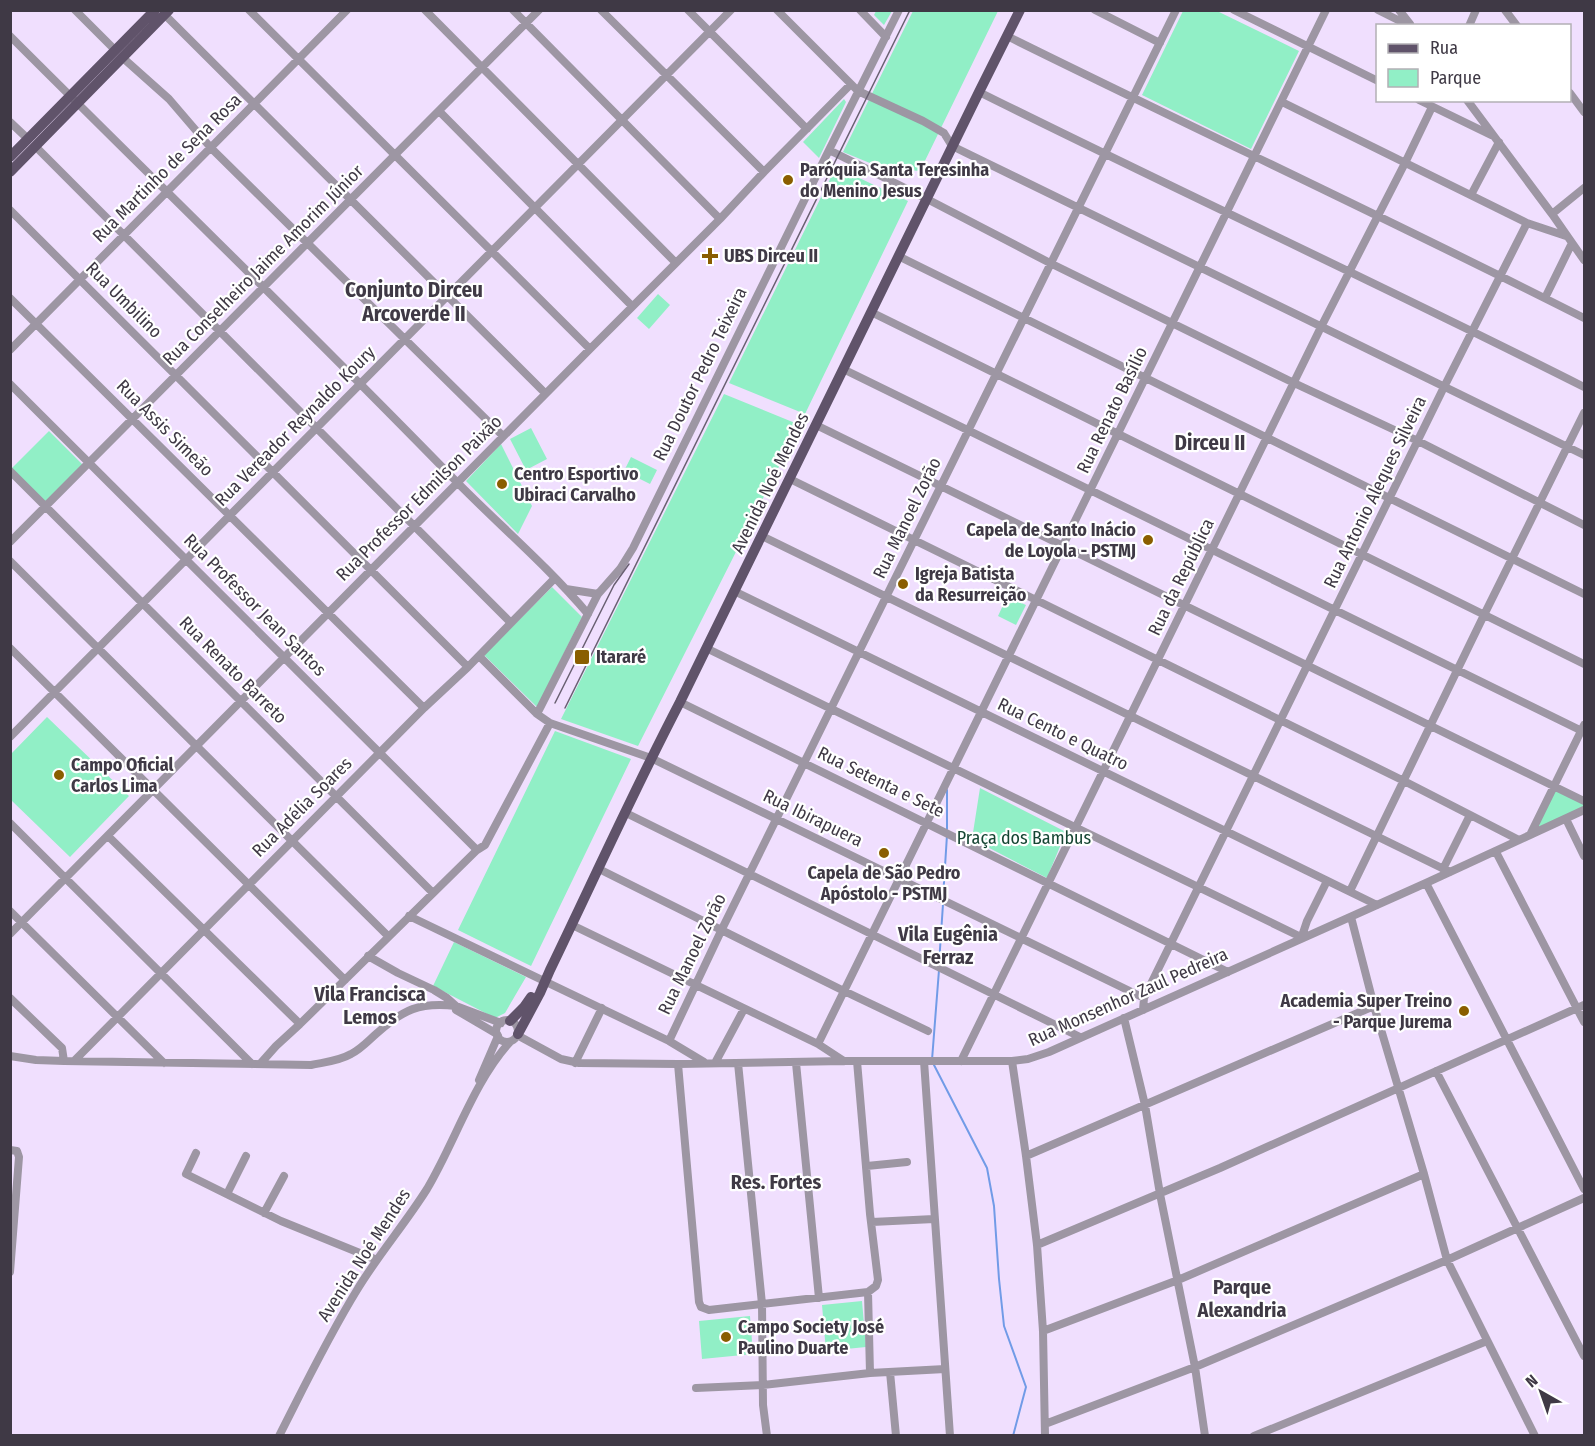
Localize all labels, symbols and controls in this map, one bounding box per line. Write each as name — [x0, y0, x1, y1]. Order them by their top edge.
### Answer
legend — [1376, 24, 1571, 102]
text: Rua — [1430, 37, 1458, 59]
text: Parque — [1430, 67, 1481, 89]
street label: Rua Martinho de Sena Rosa — [88, 89, 246, 247]
place label: Paróquia Santa Teresinha do Menino Jesus — [800, 159, 989, 202]
street label: Rua Conselheiro Jaime Amorim Júnior — [158, 160, 368, 370]
marker: Paróquia Santa Teresinha do Menino Jesus — [781, 173, 795, 187]
place label: UBS Dirceu II — [724, 245, 818, 267]
marker: UBS Dirceu II — [701, 247, 719, 265]
street label: Rua Umbilino — [81, 257, 167, 343]
district label: Conjunto Dirceu Arcoverde II — [345, 277, 483, 327]
street label: Rua Doutor Pedro Teixeira — [648, 283, 752, 464]
street label: Rua Vereador Reynaldo Koury — [210, 341, 380, 511]
street label: Rua Renato Basílio — [1072, 343, 1152, 477]
street label: Rua Assis Simeão — [112, 375, 218, 481]
street label: Rua Antonio Aleques Silveira — [1319, 392, 1431, 592]
street label: Avenida Noé Mendes — [726, 409, 814, 557]
street label: Rua Professor Edmilson Paixão — [332, 411, 506, 585]
district label: Dirceu II — [1175, 430, 1245, 456]
street label: Rua Manoel Zorão — [868, 454, 946, 582]
place label: Centro Esportivo Ubiraci Carvalho — [514, 463, 639, 506]
marker: Centro Esportivo Ubiraci Carvalho — [495, 477, 509, 491]
street label: Rua da República — [1143, 515, 1219, 639]
place label: Capela de Santo Inácio de Loyola - PSTMJ — [966, 519, 1136, 562]
street label: Rua Professor Jean Santos — [179, 529, 331, 681]
marker: Capela de Santo Inácio de Loyola - PSTMJ — [1141, 533, 1155, 547]
place label: Igreja Batista da Resurreição — [915, 563, 1027, 606]
marker: Igreja Batista da Resurreição — [896, 577, 910, 591]
street label: Rua Renato Barreto — [175, 612, 291, 728]
place label: Itararé — [596, 646, 646, 668]
marker: Itararé — [573, 648, 591, 666]
street label: Rua Cento e Quatro — [994, 693, 1132, 775]
street label: Rua Setenta e Sete — [814, 742, 948, 822]
street label: Rua Adélia Soares — [248, 752, 357, 861]
place label: Campo Oficial Carlos Lima — [71, 754, 174, 797]
marker: Campo Oficial Carlos Lima — [52, 768, 66, 782]
street label: Rua Ibirapuera — [760, 784, 867, 852]
park label: Praça dos Bambus — [957, 827, 1092, 849]
marker: Capela de São Pedro Apóstolo - PSTMJ — [877, 846, 891, 860]
place label: Capela de São Pedro Apóstolo - PSTMJ — [808, 862, 961, 905]
street label: Rua Manoel Zorão — [653, 890, 731, 1018]
district label: Vila Eugênia Ferraz — [897, 922, 998, 969]
street label: Rua Monsenhor Zaul Pedreira — [1025, 943, 1231, 1051]
district label: Vila Francisca Lemos — [313, 982, 426, 1029]
place label: Academia Super Treino - Parque Jurema — [1279, 990, 1452, 1033]
marker: Academia Super Treino - Parque Jurema — [1457, 1004, 1471, 1018]
district label: Res. Fortes — [731, 1170, 821, 1194]
street label: Avenida Noé Mendes — [313, 1184, 415, 1326]
district label: Parque Alexandria — [1197, 1275, 1287, 1322]
place label: Campo Society José Paulino Duarte — [738, 1316, 884, 1359]
marker: Campo Society José Paulino Duarte — [719, 1330, 733, 1344]
north arrow — [1511, 1362, 1571, 1422]
text: N — [1522, 1371, 1541, 1391]

